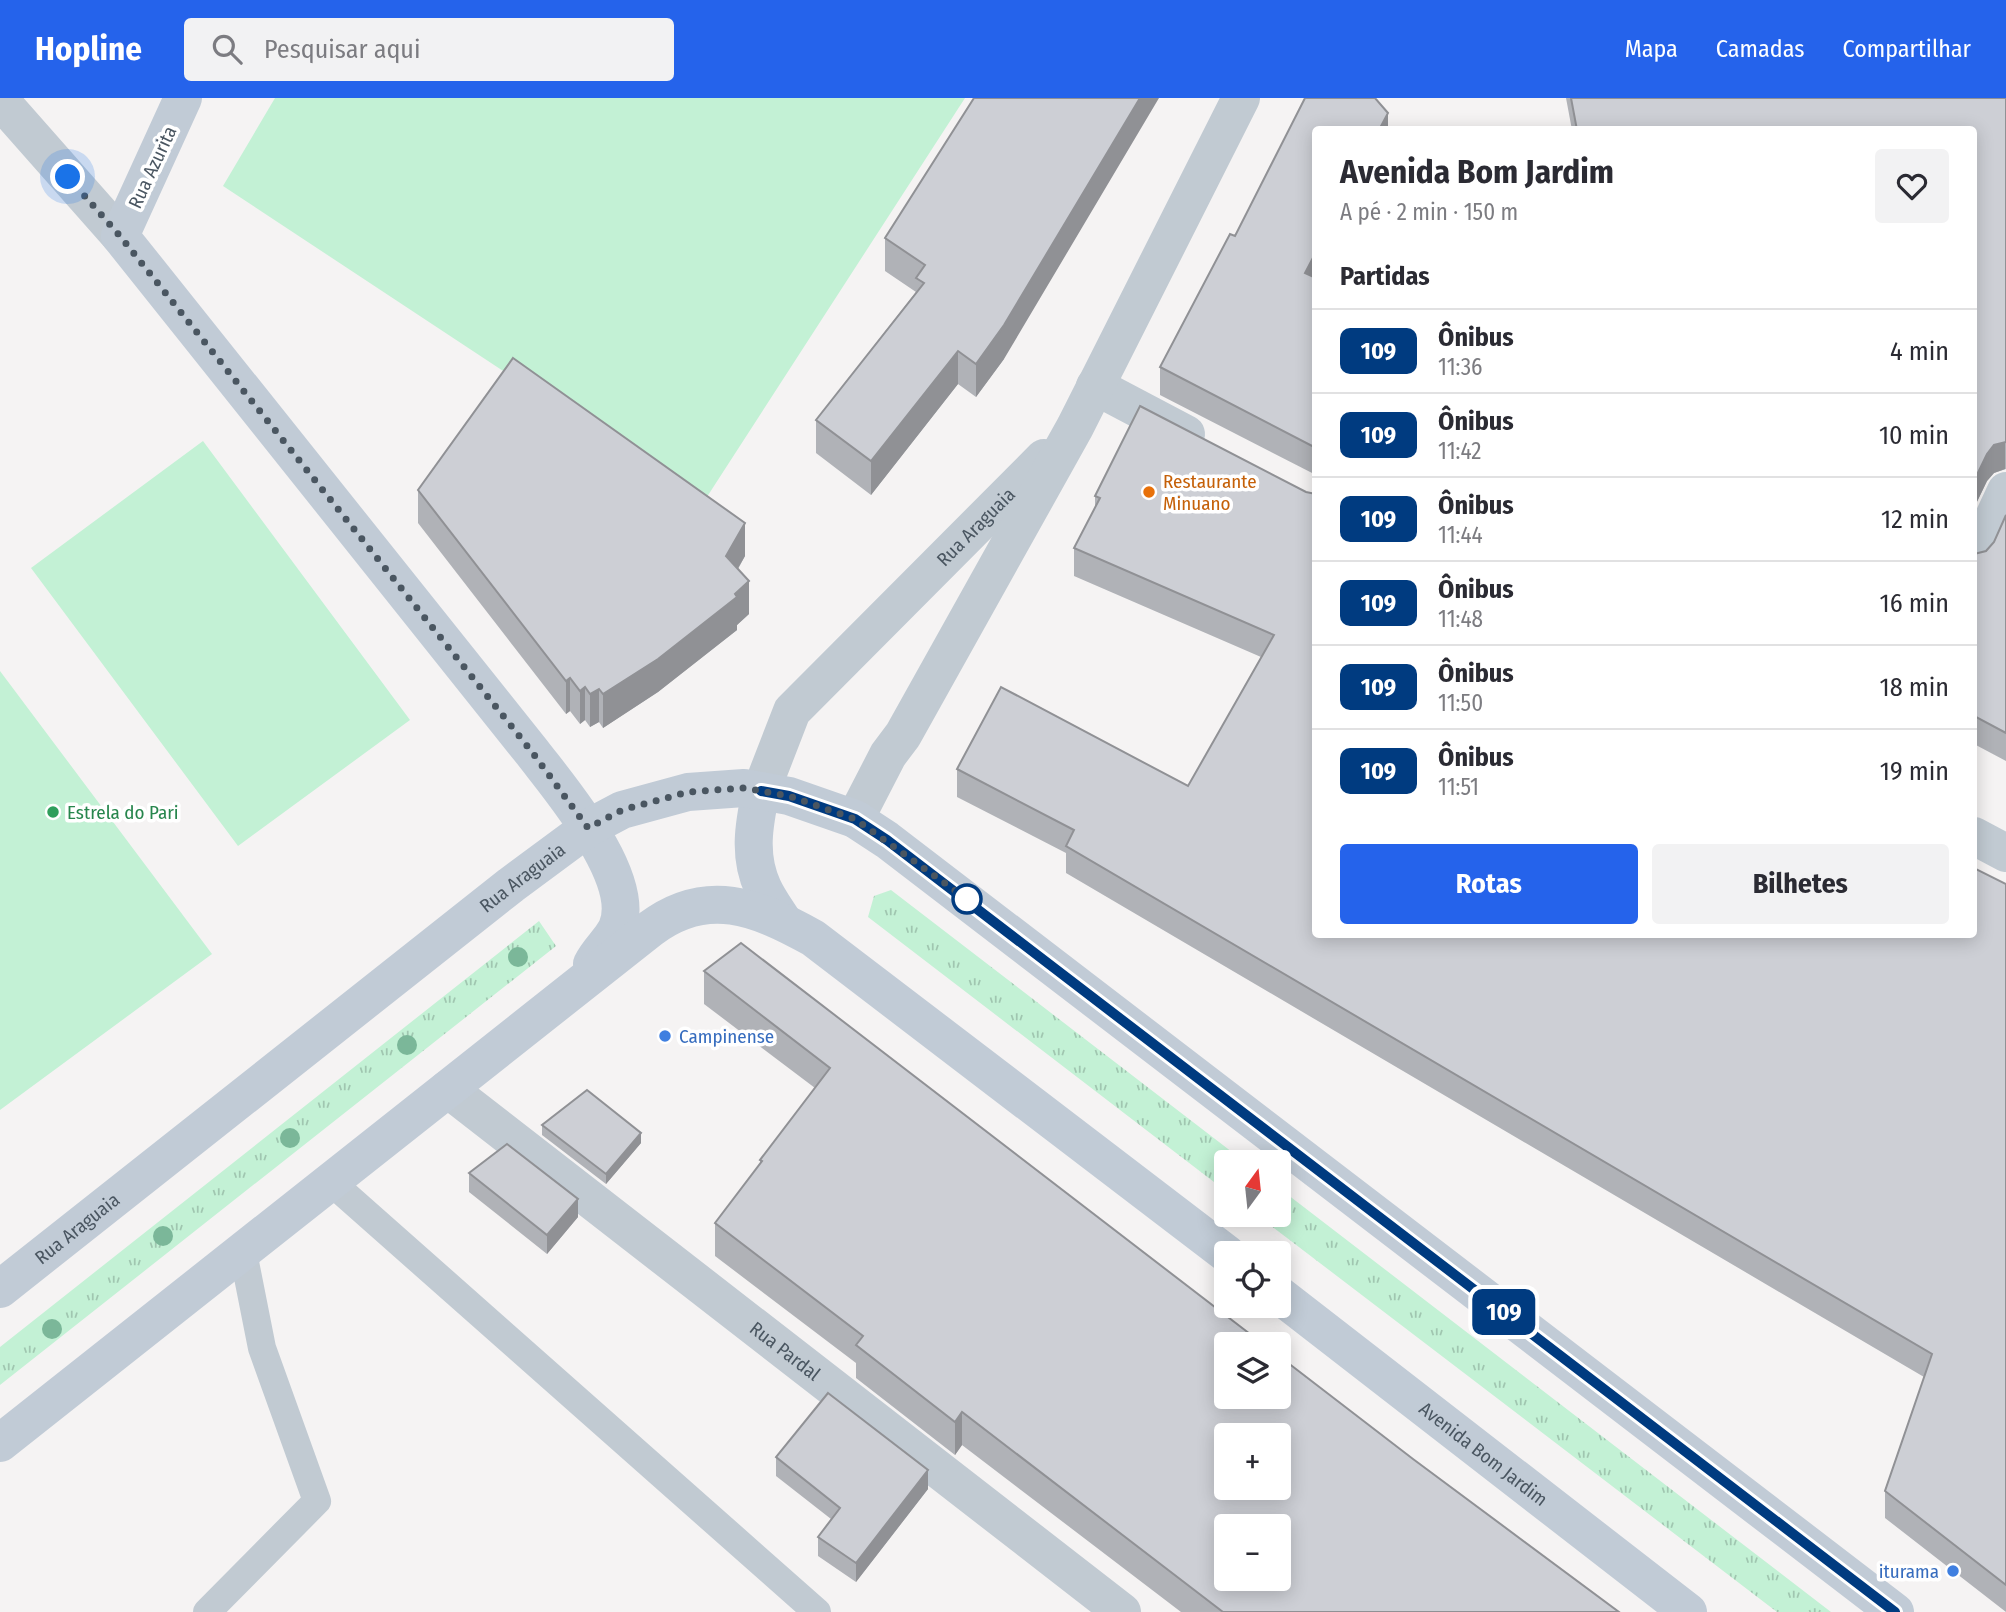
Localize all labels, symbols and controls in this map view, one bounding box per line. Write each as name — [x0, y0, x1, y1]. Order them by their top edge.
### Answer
search box — [184, 18, 674, 81]
text: Hopline — [35, 29, 142, 69]
icon: search — [208, 30, 246, 68]
text: Pesquisar aqui — [264, 34, 421, 65]
text: Mapa — [1625, 35, 1678, 63]
text: Camadas — [1716, 35, 1805, 63]
text: Compartilhar — [1843, 35, 1971, 63]
street label: Rua Azurita — [123, 122, 182, 212]
button: heart — [1875, 149, 1949, 223]
text: Avenida Bom Jardim — [1340, 152, 1614, 192]
your location — [50, 159, 85, 194]
text: A pé · 2 min · 150 m — [1340, 198, 1518, 226]
text: Partidas — [1340, 261, 1430, 292]
text: Ônibus — [1438, 322, 1514, 353]
text: 4 min — [1890, 336, 1949, 367]
text: 109 — [1361, 337, 1396, 365]
text: 11:36 — [1438, 353, 1482, 381]
text: Ônibus — [1438, 406, 1514, 437]
text: 10 min — [1879, 420, 1949, 451]
text: 109 — [1361, 421, 1396, 449]
text: 11:42 — [1438, 437, 1481, 465]
place label: Restaurante Minuano — [1163, 470, 1257, 515]
street label: Rua Araguaia — [932, 483, 1020, 571]
marker: Restaurante Minuano — [1141, 484, 1157, 500]
text: Ônibus — [1438, 490, 1514, 521]
text: 12 min — [1881, 504, 1949, 535]
text: 109 — [1361, 505, 1396, 533]
text: 11:44 — [1438, 521, 1483, 549]
text: Ônibus — [1438, 574, 1514, 605]
text: 16 min — [1880, 588, 1949, 619]
text: 109 — [1361, 589, 1396, 617]
text: 11:48 — [1438, 605, 1483, 633]
text: Ônibus — [1438, 658, 1514, 689]
text: 18 min — [1880, 672, 1949, 703]
text: 109 — [1361, 673, 1396, 701]
text: 11:50 — [1438, 689, 1483, 717]
text: Ônibus — [1438, 742, 1514, 773]
text: 19 min — [1880, 756, 1949, 787]
text: 109 — [1361, 757, 1396, 785]
text: 11:51 — [1438, 773, 1479, 801]
place label: Estrela do Pari — [67, 801, 179, 824]
marker: Estrela do Pari — [45, 804, 61, 820]
street label: Rua Araguaia — [475, 838, 570, 917]
button: Rotas — [1340, 844, 1638, 924]
button: Bilhetes — [1652, 844, 1949, 924]
unlabelled marker — [952, 884, 982, 914]
place label: Campinense — [679, 1025, 774, 1048]
marker: Campinense — [657, 1028, 673, 1044]
north arrow — [1214, 1150, 1292, 1227]
map controls — [1214, 1150, 1291, 1591]
street label: Rua Araguaia — [30, 1188, 124, 1269]
button: locate — [1214, 1241, 1291, 1318]
line badge: 109 — [1464, 1289, 1544, 1335]
text: 109 — [1486, 1298, 1522, 1326]
street label: Rua Pardal — [745, 1317, 825, 1386]
button: layers — [1214, 1332, 1291, 1409]
street label: Avenida Bom Jardim — [1415, 1397, 1552, 1511]
button: + — [1214, 1423, 1291, 1500]
button: − — [1214, 1514, 1291, 1591]
place label: iturama — [1879, 1560, 1939, 1583]
marker: iturama — [1945, 1563, 1961, 1579]

